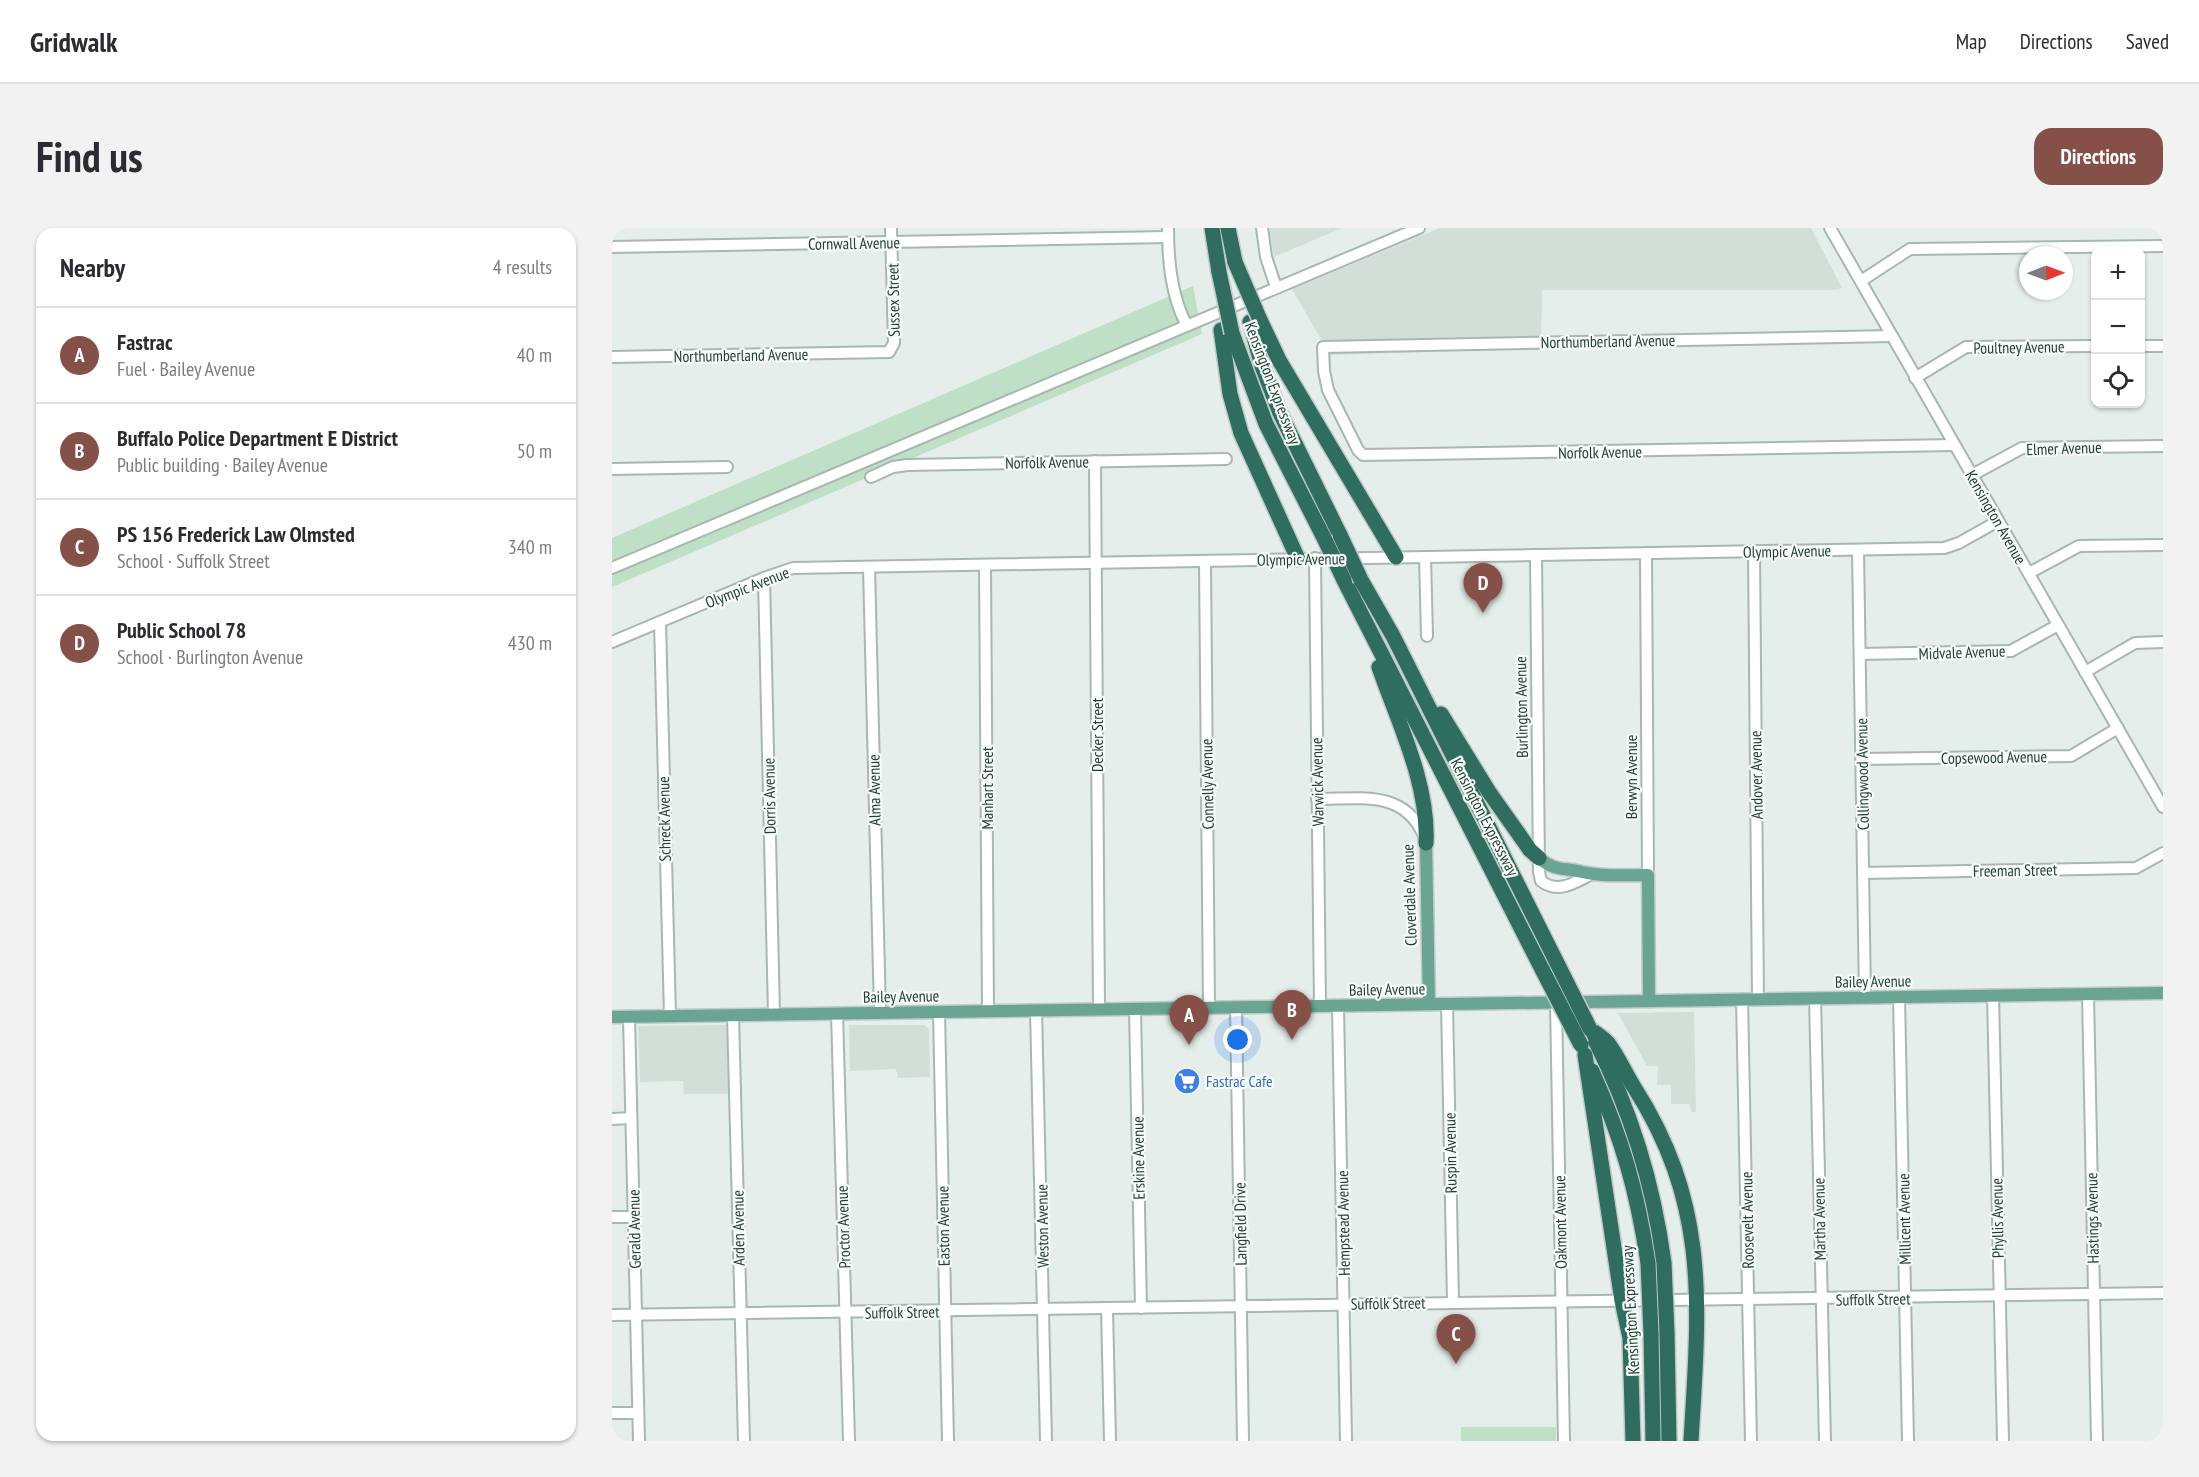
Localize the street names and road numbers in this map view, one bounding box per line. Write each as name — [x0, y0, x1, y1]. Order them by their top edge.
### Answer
street label: Cornwall Avenue — [808, 232, 900, 254]
street label: Sussex Street — [882, 262, 904, 337]
street label: Kensington Expressway — [1240, 319, 1306, 447]
street label: Northumberland Avenue — [1541, 330, 1675, 352]
street label: Poultney Avenue — [1973, 336, 2065, 358]
street label: Northumberland Avenue — [674, 344, 808, 366]
street label: Elmer Avenue — [2026, 437, 2102, 459]
street label: Norfolk Avenue — [1558, 441, 1642, 463]
street label: Norfolk Avenue — [1005, 451, 1089, 473]
street label: Kensington Avenue — [1961, 466, 2031, 568]
street label: Olympic Avenue — [1743, 540, 1831, 562]
street label: Olympic Avenue — [1257, 548, 1345, 570]
street label: Olympic Avenue — [702, 562, 792, 612]
street label: Midvale Avenue — [1918, 640, 2006, 664]
street label: Burlington Avenue — [1510, 656, 1532, 758]
street label: Decker Street — [1087, 697, 1107, 772]
street label: Collingwood Avenue — [1851, 718, 1873, 830]
street label: Andover Avenue — [1745, 730, 1767, 820]
street label: Berwyn Avenue — [1621, 735, 1641, 819]
street label: Warwick Avenue — [1306, 737, 1328, 827]
street label: Connelly Avenue — [1196, 738, 1218, 830]
street label: Manhart Street — [977, 746, 997, 829]
street label: Copsewood Avenue — [1941, 746, 2047, 768]
street label: Alma Avenue — [863, 754, 885, 826]
street label: Kensington Expressway — [1447, 755, 1523, 879]
street label: Dorris Avenue — [758, 758, 780, 834]
street label: Schreck Avenue — [653, 776, 675, 862]
street label: Cloverdale Avenue — [1397, 844, 1421, 946]
street label: Freeman Street — [1973, 859, 2058, 881]
street label: Bailey Avenue — [1835, 970, 1911, 992]
street label: Bailey Avenue — [1349, 978, 1425, 1000]
street label: Bailey Avenue — [863, 985, 939, 1007]
street label: Ruspin Avenue — [1439, 1112, 1461, 1194]
street label: Erskine Avenue — [1127, 1116, 1149, 1200]
street label: Hempstead Avenue — [1332, 1170, 1354, 1276]
street label: Roosevelt Avenue — [1736, 1171, 1758, 1269]
street label: Hastings Avenue — [2081, 1172, 2103, 1264]
street label: Millicent Avenue — [1893, 1173, 1915, 1265]
street label: Oakmont Avenue — [1549, 1175, 1571, 1269]
street label: Martha Avenue — [1808, 1178, 1830, 1260]
street label: Phyllis Avenue — [1986, 1178, 2008, 1258]
street label: Langfield Drive — [1229, 1182, 1251, 1266]
street label: Weston Avenue — [1031, 1184, 1053, 1268]
street label: Proctor Avenue — [832, 1185, 854, 1269]
street label: Easton Avenue — [932, 1186, 954, 1266]
street label: Gerald Avenue — [623, 1189, 645, 1269]
street label: Arden Avenue — [727, 1190, 749, 1266]
street label: Kensington Expressway — [1617, 1245, 1643, 1375]
street label: Suffolk Street — [1835, 1288, 1911, 1310]
street label: Suffolk Street — [1350, 1292, 1426, 1314]
street label: Suffolk Street — [864, 1301, 940, 1323]

